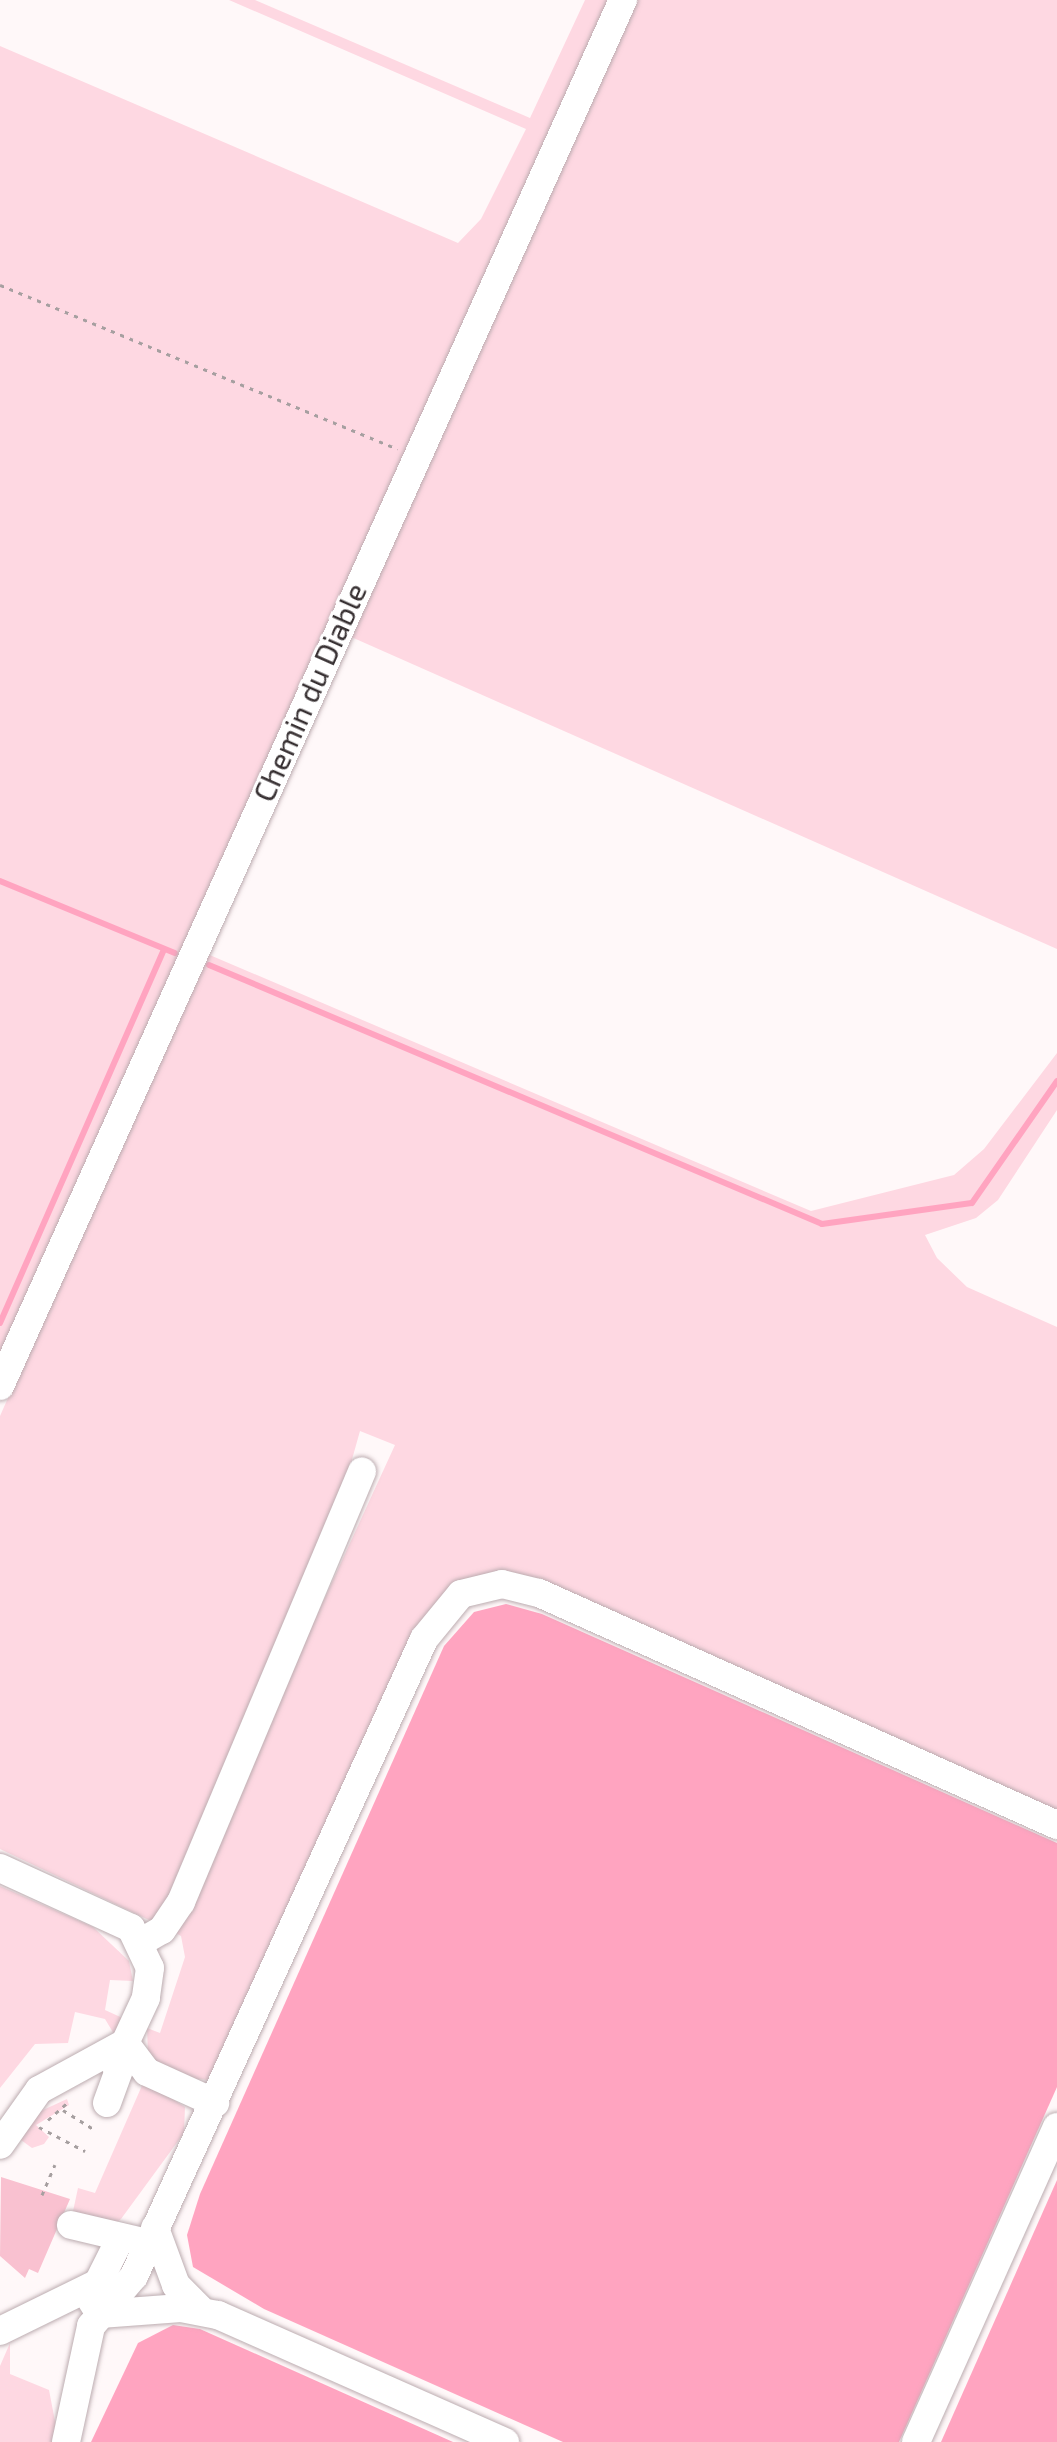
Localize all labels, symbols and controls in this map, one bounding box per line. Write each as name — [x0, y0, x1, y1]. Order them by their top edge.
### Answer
street label: Chemin du Diable — [245, 577, 373, 807]

